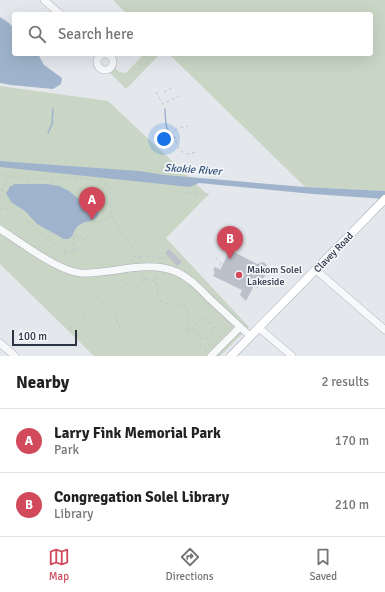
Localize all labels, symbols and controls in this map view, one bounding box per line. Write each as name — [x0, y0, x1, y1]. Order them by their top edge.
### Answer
search box — [12, 12, 373, 56]
icon: search — [26, 23, 48, 45]
text: Search here — [58, 25, 134, 43]
your location — [154, 129, 174, 149]
water label: Skokie River — [164, 161, 224, 178]
pin: A — [79, 187, 105, 220]
pin: B — [217, 226, 243, 259]
street label: Clavey Road — [312, 230, 356, 275]
place label: Makom Solel Lakeside — [247, 264, 302, 288]
marker: Makom Solel Lakeside — [234, 270, 244, 280]
scale bar — [12, 328, 77, 347]
text: 100 m — [18, 330, 47, 343]
text: Nearby — [16, 372, 69, 393]
text: 2 results — [321, 374, 369, 390]
text: Larry Fink Memorial Park — [54, 424, 221, 442]
text: A — [25, 433, 33, 449]
text: 170 m — [335, 433, 369, 449]
text: Park — [54, 442, 79, 458]
text: Congregation Solel Library — [54, 488, 229, 506]
text: B — [25, 497, 33, 513]
text: 210 m — [335, 497, 369, 513]
text: Library — [54, 506, 93, 522]
tab: Map — [48, 546, 70, 583]
tab: Directions — [166, 546, 214, 583]
tab: Saved — [309, 546, 337, 583]

